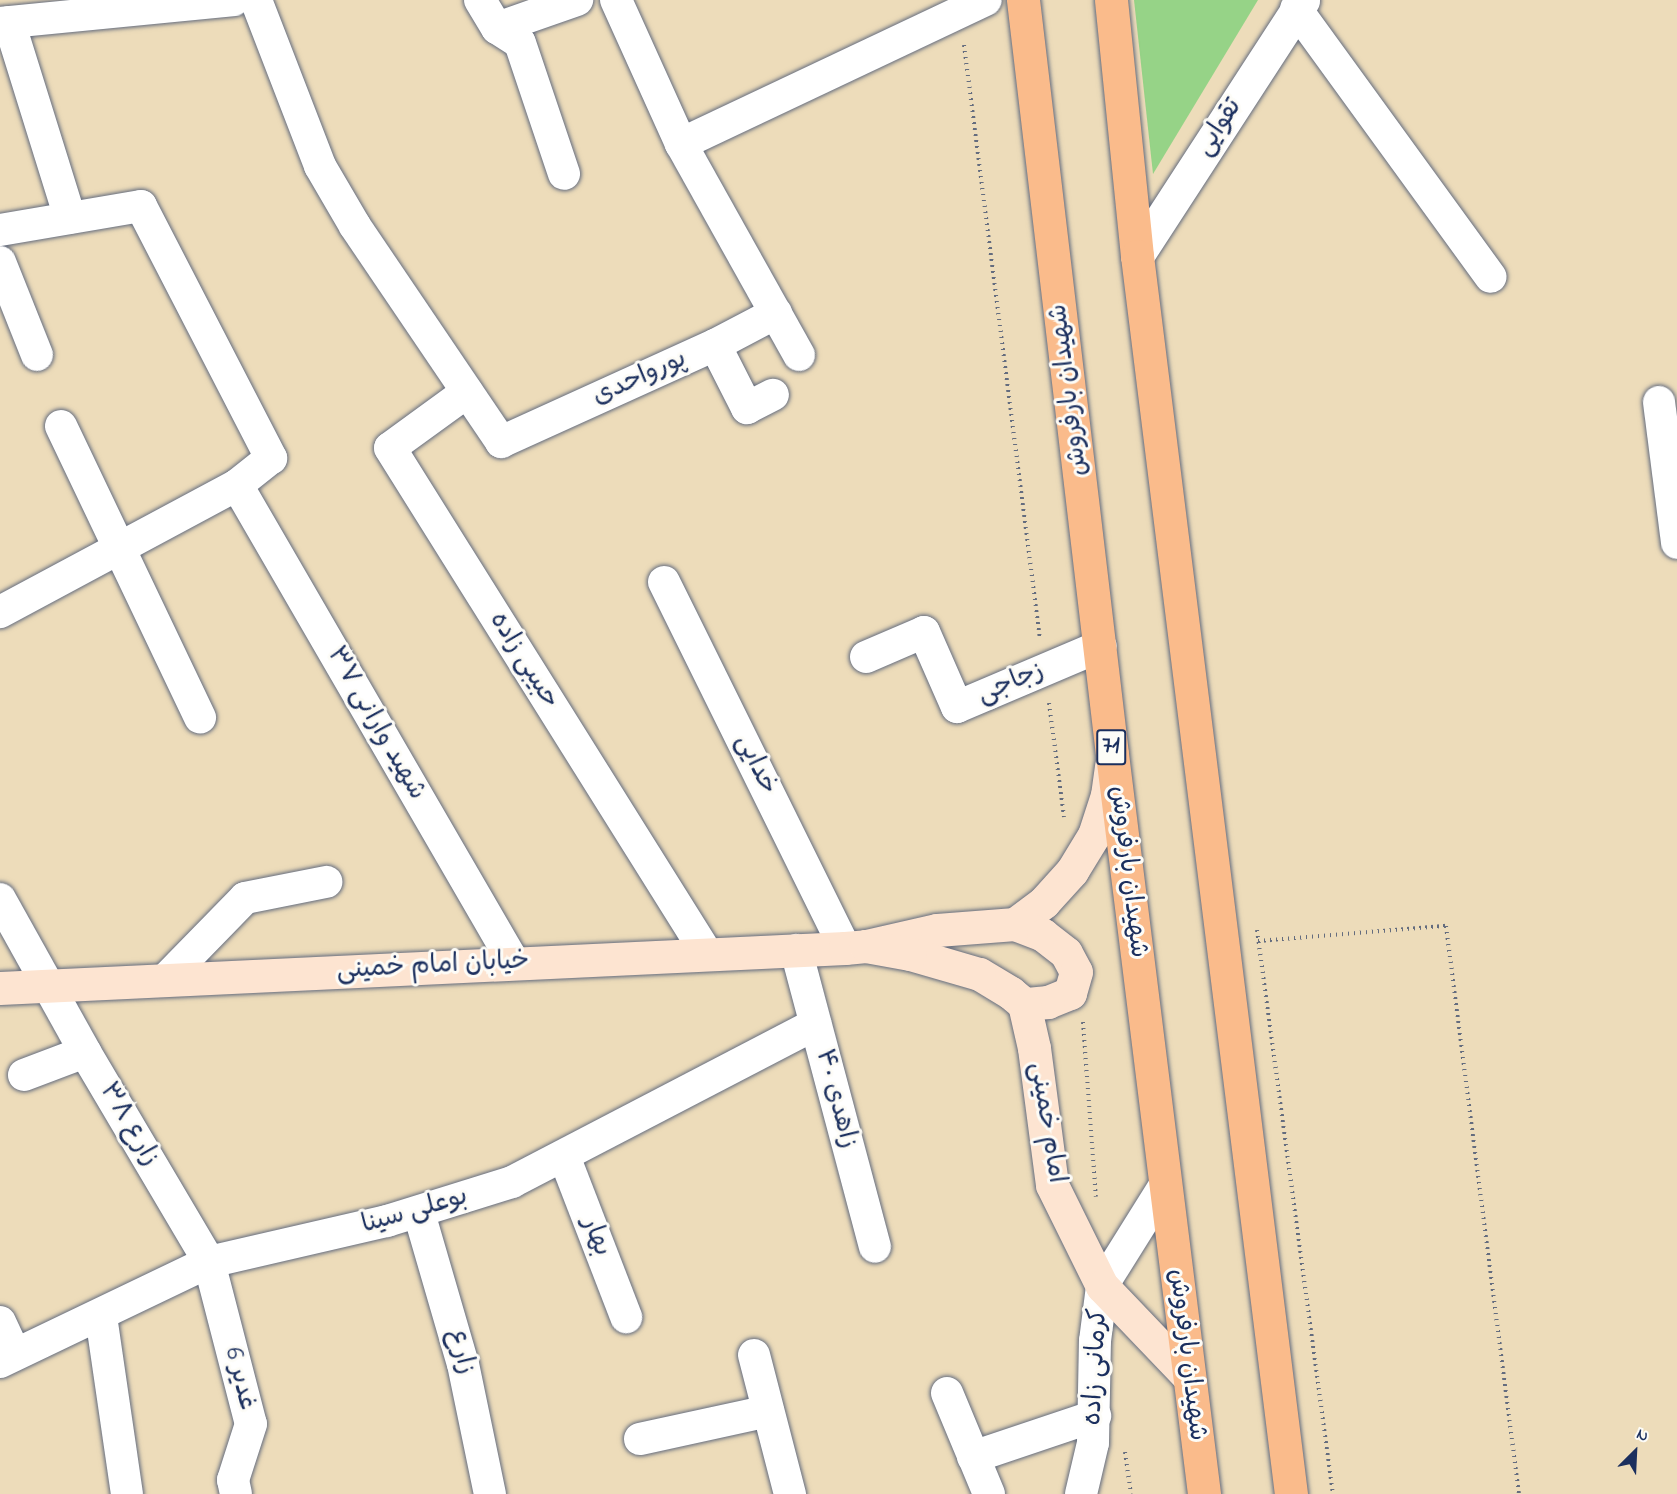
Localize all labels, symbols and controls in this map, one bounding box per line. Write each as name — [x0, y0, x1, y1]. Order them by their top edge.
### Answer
street label: تقوایی — [1190, 93, 1250, 163]
street label: شهیدان بارفروش — [1044, 302, 1096, 478]
street label: پورواحدی — [588, 345, 692, 413]
street label: حبیبی زاده — [481, 607, 565, 715]
street label: شهید وارانی ۳۷ — [319, 642, 431, 806]
street label: زجاجی — [973, 656, 1049, 712]
road number: 71 — [1096, 726, 1126, 768]
street label: خدایی — [727, 730, 783, 800]
street label: شهیدان بارفروش — [1101, 784, 1153, 960]
street label: خیابان امام خمینی — [336, 946, 530, 988]
street label: زاهدی ۴۰ — [807, 1046, 863, 1152]
street label: امام خمینی — [1021, 1060, 1071, 1186]
street label: زارع ۳۸ — [91, 1078, 165, 1172]
street label: بوعلی سینا — [358, 1182, 472, 1242]
street label: بهار — [573, 1213, 617, 1261]
street label: شهیدان بارفروش — [1160, 1267, 1212, 1443]
street label: کرمانی زاده — [1078, 1308, 1116, 1426]
street label: زارع — [439, 1326, 481, 1378]
street label: غدیر 6 — [216, 1344, 262, 1414]
north arrow — [1605, 1422, 1665, 1482]
text: N — [1633, 1422, 1652, 1449]

